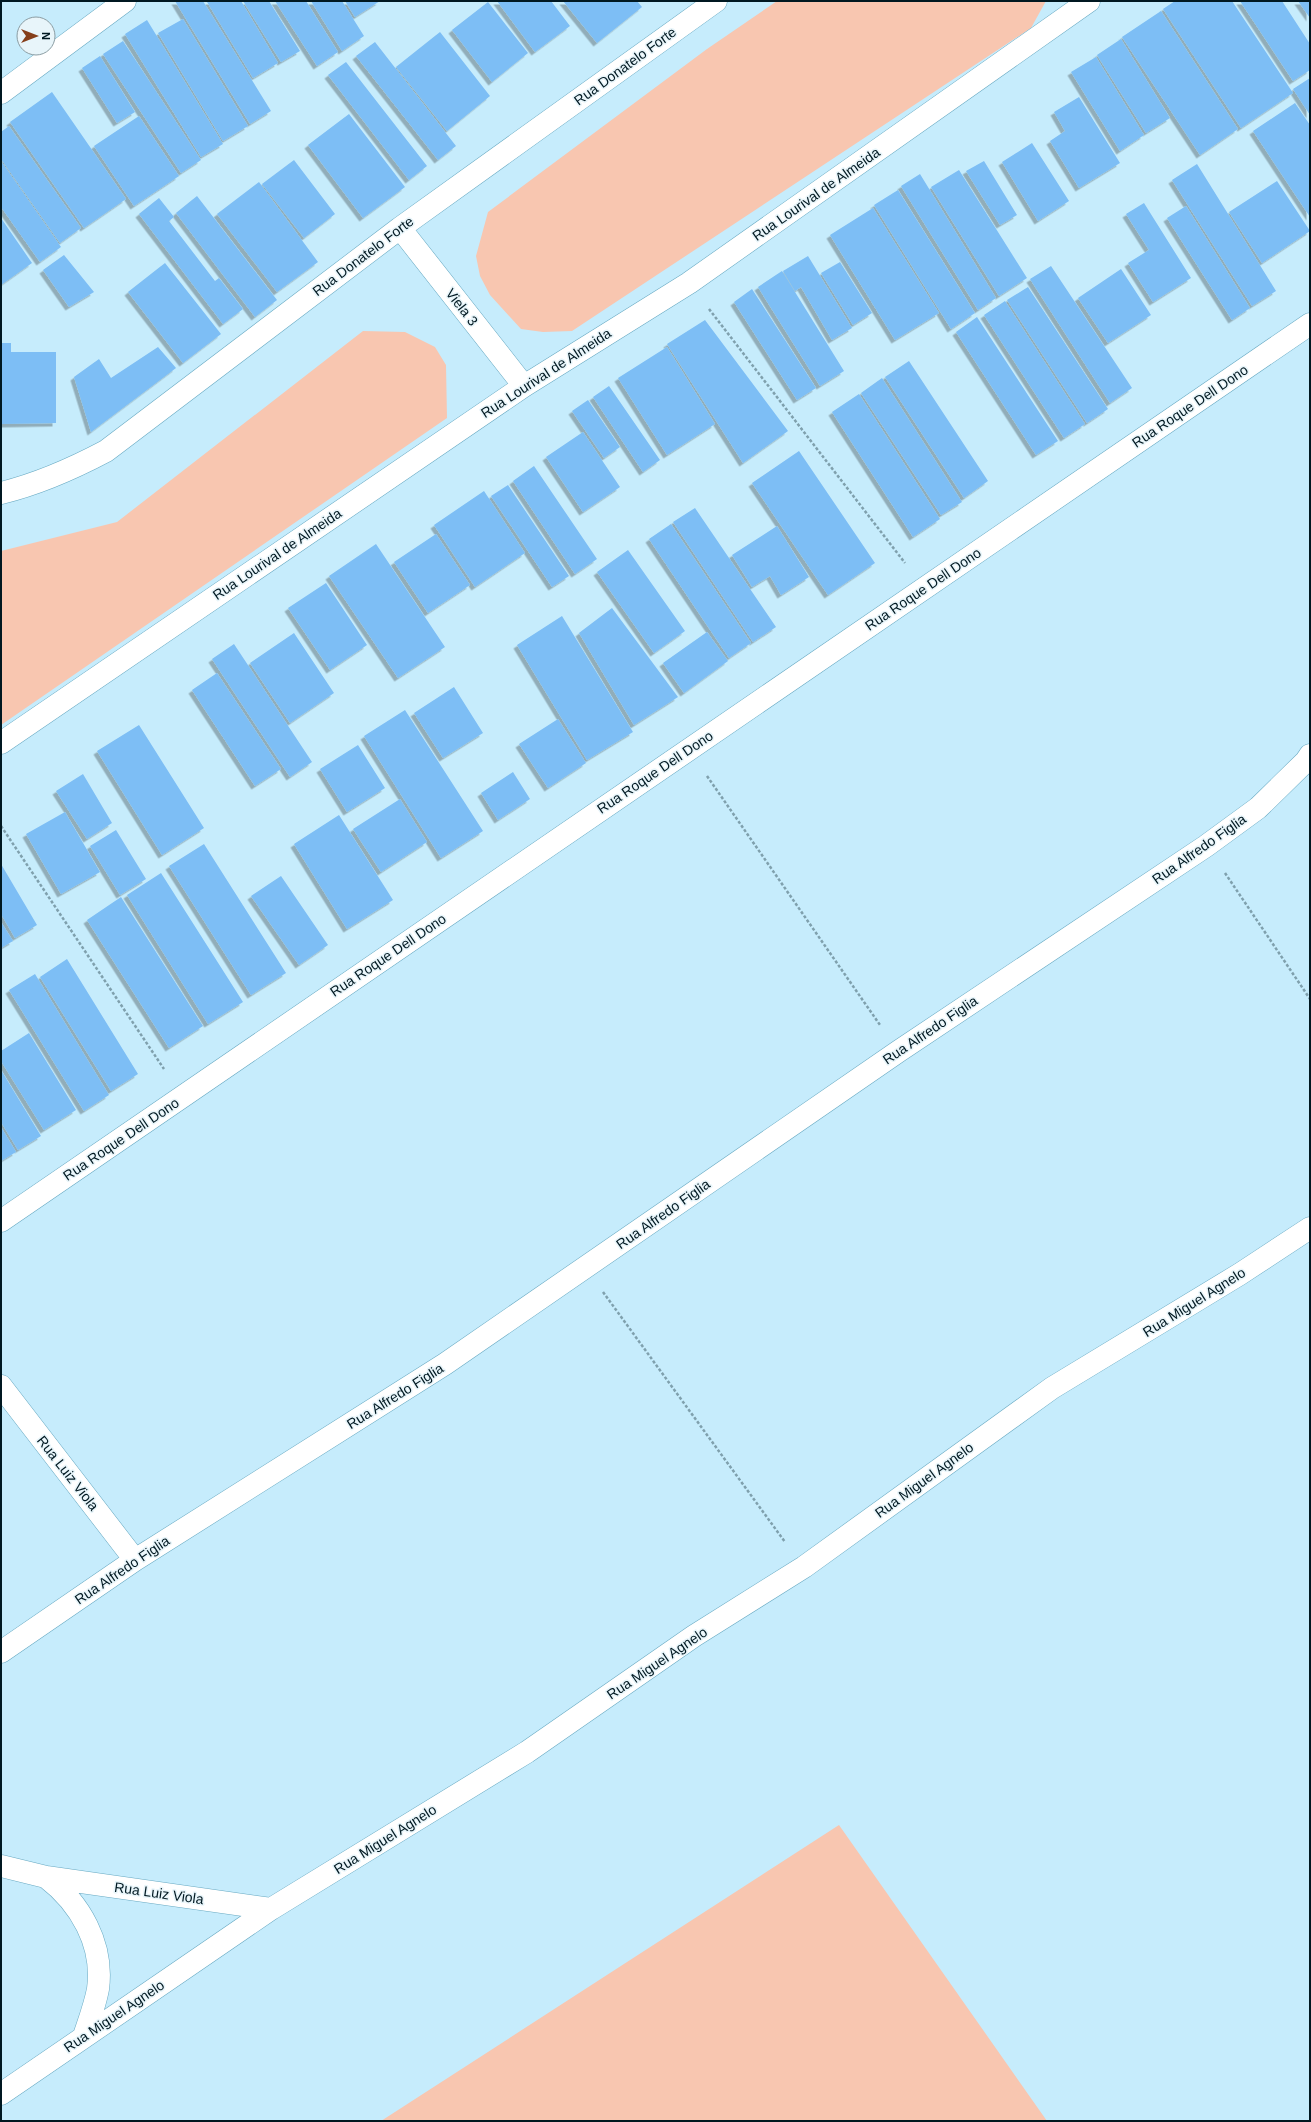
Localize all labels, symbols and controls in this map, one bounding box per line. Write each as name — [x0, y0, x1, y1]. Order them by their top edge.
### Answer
north arrow — [16, 16, 56, 56]
street label: Rua Donatelo Forte — [571, 23, 679, 108]
text: N — [40, 32, 52, 40]
street label: Rua Lourival de Almeida — [749, 144, 883, 244]
street label: Rua Donatelo Forte — [309, 213, 417, 299]
street label: Viela 3 — [443, 285, 482, 329]
street label: Rua Lourival de Almeida — [478, 325, 614, 421]
street label: Rua Roque Dell Dono — [1129, 361, 1251, 451]
street label: Rua Lourival de Almeida — [210, 505, 345, 603]
street label: Rua Roque Dell Dono — [862, 544, 984, 634]
street label: Rua Roque Dell Dono — [594, 727, 716, 817]
street label: Rua Alfredo Figlia — [1149, 811, 1249, 887]
street label: Rua Roque Dell Dono — [327, 910, 449, 1000]
street label: Rua Alfredo Figlia — [880, 992, 980, 1068]
street label: Rua Roque Dell Dono — [60, 1094, 182, 1184]
street label: Rua Alfredo Figlia — [613, 1176, 713, 1252]
street label: Rua Miguel Agnelo — [1140, 1264, 1248, 1340]
street label: Rua Alfredo Figlia — [344, 1360, 446, 1432]
street label: Rua Luiz Viola — [34, 1433, 102, 1514]
street label: Rua Miguel Agnelo — [872, 1439, 976, 1521]
street label: Rua Alfredo Figlia — [72, 1532, 172, 1608]
street label: Rua Miguel Agnelo — [604, 1623, 710, 1702]
street label: Rua Miguel Agnelo — [331, 1801, 439, 1877]
street label: Rua Luiz Viola — [113, 1879, 205, 1907]
street label: Rua Miguel Agnelo — [61, 1976, 167, 2055]

